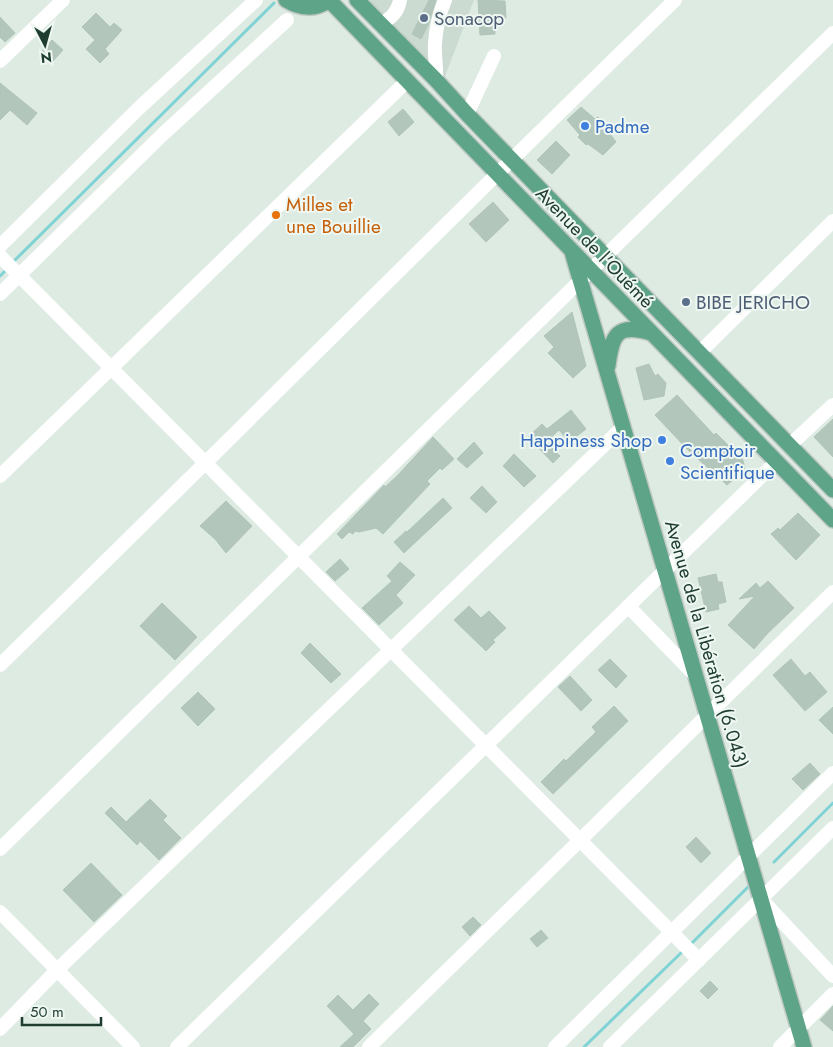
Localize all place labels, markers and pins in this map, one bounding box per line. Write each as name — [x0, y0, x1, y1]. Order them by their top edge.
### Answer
place label: Sonacop — [434, 5, 504, 32]
marker: Sonacop — [418, 12, 430, 24]
place label: Padme — [595, 113, 650, 140]
marker: Padme — [579, 120, 591, 132]
place label: Milles et une Bouillie — [286, 191, 381, 240]
marker: Milles et une Bouillie — [270, 209, 282, 221]
place label: BIBE JERICHO — [696, 289, 810, 316]
marker: BIBE JERICHO — [680, 296, 692, 308]
place label: Happiness Shop — [520, 427, 652, 454]
marker: Happiness Shop — [656, 434, 668, 446]
place label: Comptoir Scientifique — [680, 437, 775, 486]
marker: Comptoir Scientifique — [664, 455, 676, 467]

